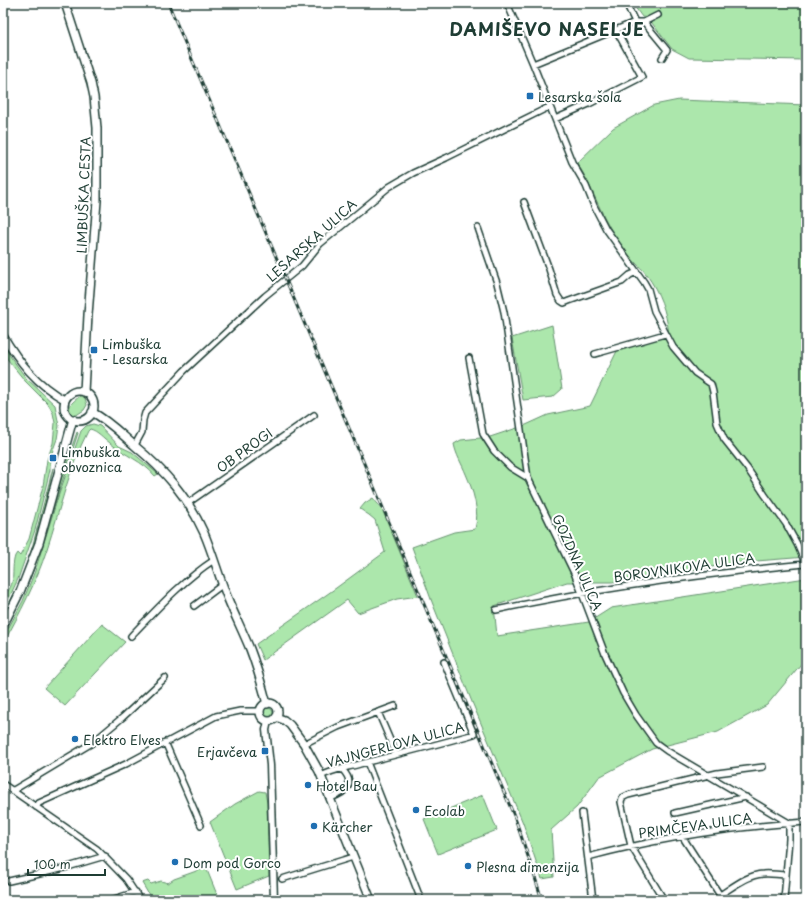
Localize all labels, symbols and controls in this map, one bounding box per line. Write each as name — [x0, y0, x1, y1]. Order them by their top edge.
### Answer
district label: DAMIŠEVO NASELJE — [449, 16, 645, 42]
place label: Lesarska šola — [538, 87, 622, 106]
marker: Lesarska šola — [525, 91, 535, 101]
street label: LIMBUŠKA CESTA — [71, 136, 95, 254]
street label: LESARSKA ULICA — [262, 194, 360, 286]
place label: Limbuška - Lesarska — [102, 334, 169, 368]
marker: Limbuška - Lesarska — [89, 345, 99, 355]
street label: OB PROGI — [212, 423, 276, 477]
place label: Limbuška obvoznica — [61, 442, 123, 476]
marker: Limbuška obvoznica — [48, 453, 58, 463]
street label: GOZDNA ULICA — [548, 511, 608, 613]
street label: BOROVNIKOVA ULICA — [612, 548, 756, 586]
street label: VAJNGERLOVA ULICA — [324, 716, 466, 772]
place label: Elektro Elves — [83, 730, 161, 749]
marker: Elektro Elves — [70, 734, 80, 744]
place label: Erjavčeva — [197, 742, 257, 761]
marker: Erjavčeva — [260, 746, 270, 756]
place label: Hotel Bau — [316, 776, 377, 795]
marker: Hotel Bau — [303, 780, 313, 790]
place label: Ecolab — [424, 801, 465, 820]
marker: Ecolab — [411, 805, 421, 815]
street label: PRIMČEVA ULICA — [637, 808, 753, 842]
place label: Kärcher — [322, 817, 374, 836]
marker: Kärcher — [309, 821, 319, 831]
scale bar — [28, 851, 105, 877]
place label: Dom pod Gorco — [183, 853, 281, 872]
text: 100 m — [34, 855, 71, 873]
marker: Dom pod Gorco — [170, 857, 180, 867]
place label: Plesna dimenzija — [476, 857, 580, 876]
marker: Plesna dimenzija — [463, 861, 473, 871]

